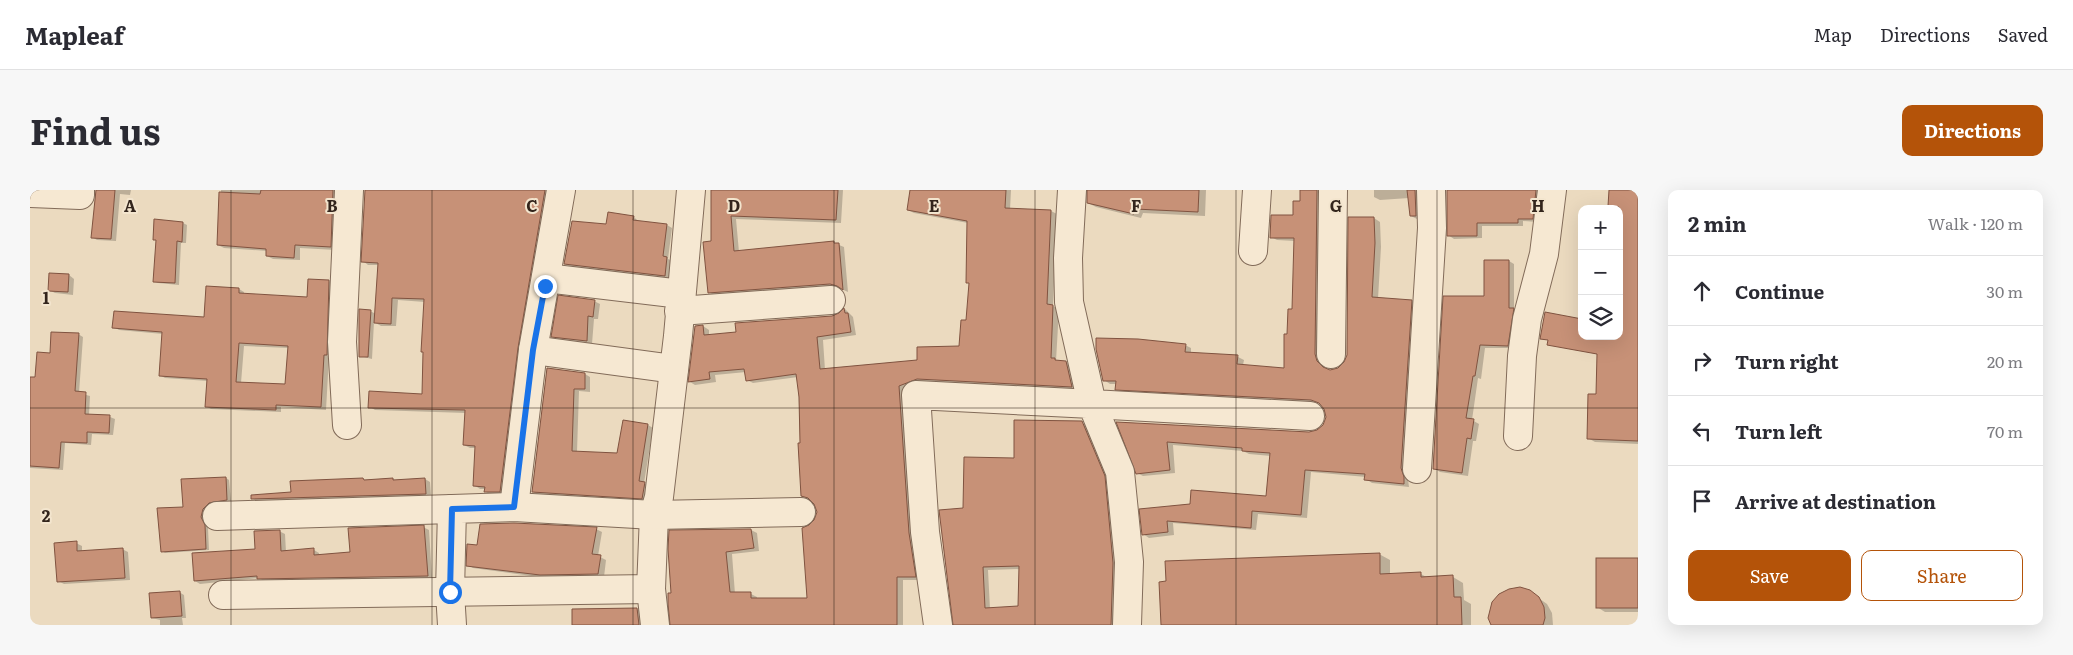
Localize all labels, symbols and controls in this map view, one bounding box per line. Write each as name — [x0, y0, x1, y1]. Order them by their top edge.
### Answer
text: Mapleaf — [25, 17, 124, 52]
text: Map — [1814, 21, 1852, 48]
text: Directions — [1880, 21, 1970, 48]
text: Saved — [1998, 21, 2048, 48]
text: Find us — [30, 104, 160, 156]
button: Directions — [1902, 105, 2043, 156]
text: A — [124, 193, 136, 217]
text: B — [326, 193, 338, 217]
text: C — [526, 193, 538, 217]
text: D — [728, 193, 740, 217]
text: E — [929, 193, 940, 217]
text: F — [1131, 193, 1141, 217]
text: G — [1330, 193, 1342, 217]
text: H — [1531, 193, 1545, 217]
map controls — [1578, 205, 1623, 340]
button: + — [1578, 205, 1623, 250]
text: 2 min — [1688, 207, 1747, 238]
text: Walk · 120 m — [1928, 211, 2023, 235]
button: − — [1578, 250, 1623, 295]
route end — [534, 275, 557, 298]
icon: ahead — [1688, 277, 1716, 305]
text: Continue — [1735, 277, 1824, 305]
text: 30 m — [1986, 279, 2023, 303]
text: 1 — [43, 285, 50, 309]
button: layers — [1578, 295, 1623, 340]
icon: right — [1688, 347, 1716, 375]
text: Turn right — [1735, 347, 1839, 375]
text: 20 m — [1987, 349, 2023, 373]
icon: left — [1688, 417, 1716, 445]
text: Turn left — [1735, 417, 1822, 445]
text: 70 m — [1987, 419, 2023, 443]
icon: arrive — [1688, 487, 1716, 515]
text: Arrive at destination — [1735, 487, 1936, 515]
text: 2 — [42, 503, 51, 527]
button: Save — [1688, 550, 1851, 601]
button: Share — [1861, 550, 2023, 601]
route start — [439, 581, 462, 604]

